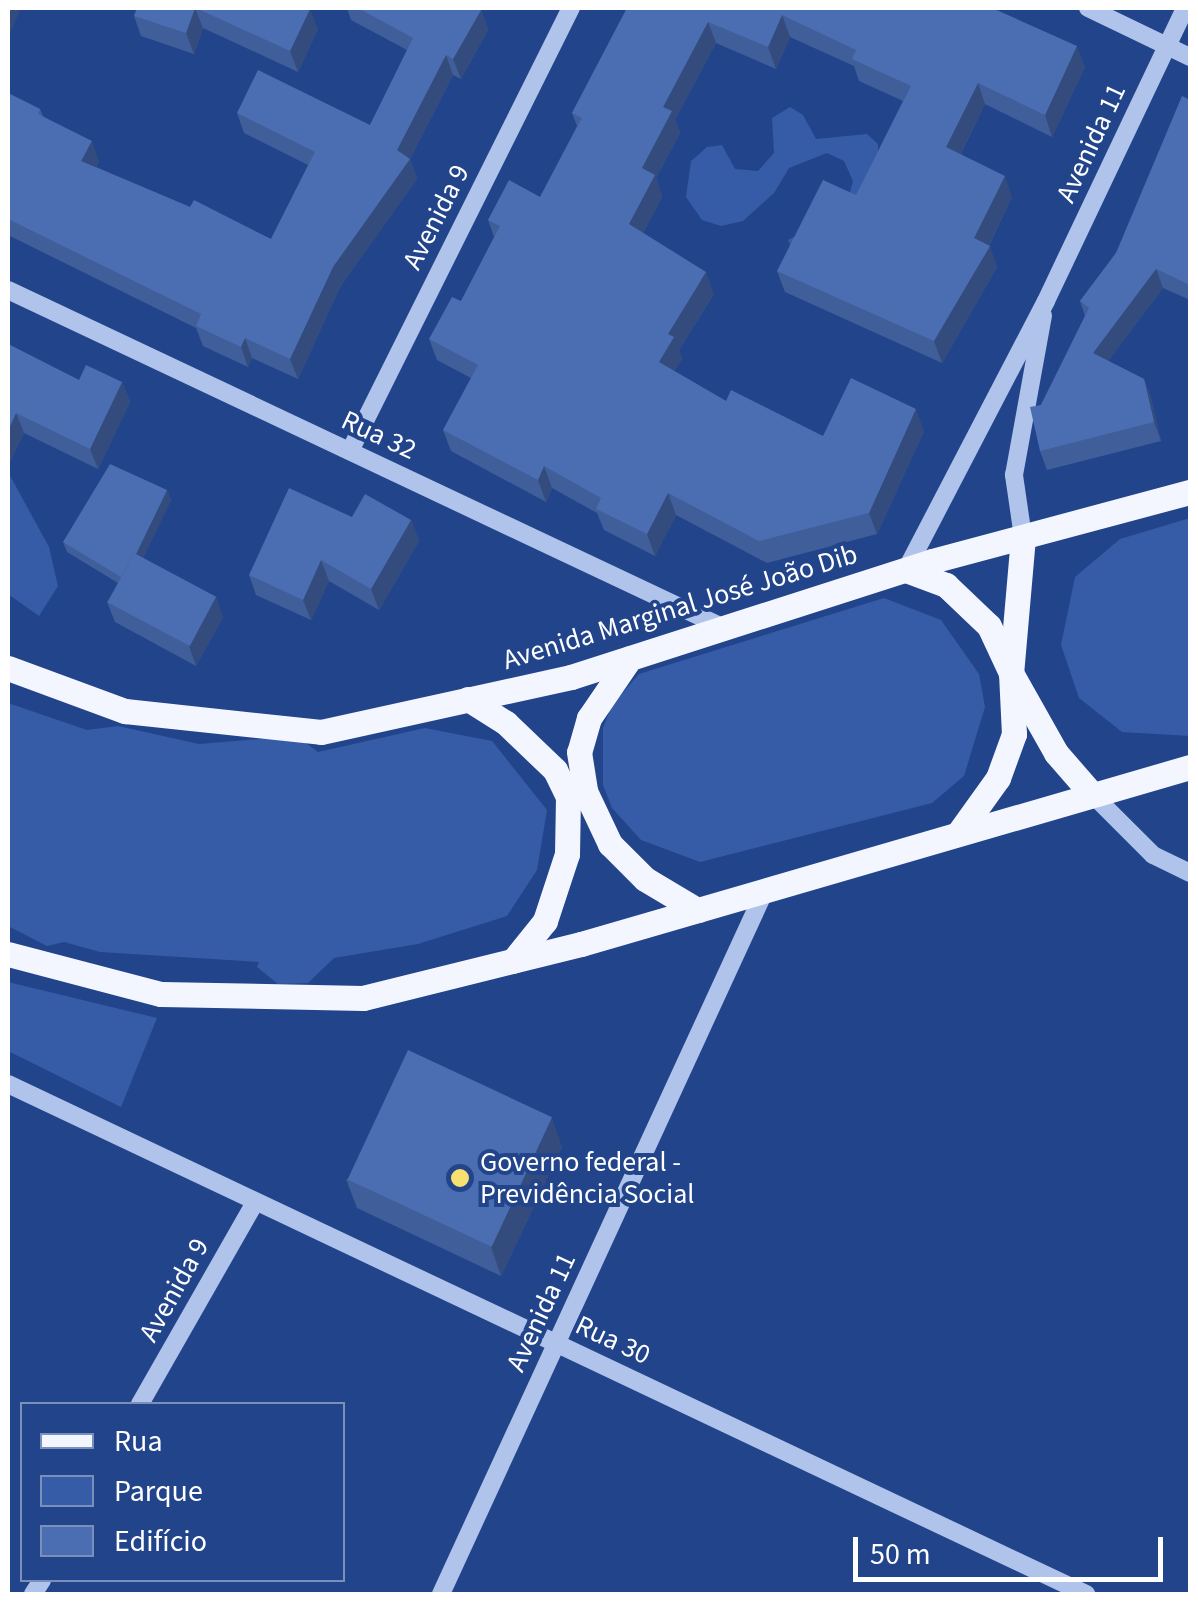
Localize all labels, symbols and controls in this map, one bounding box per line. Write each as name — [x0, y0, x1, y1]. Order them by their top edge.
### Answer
street label: Avenida 11 — [1049, 78, 1133, 208]
street label: Avenida 9 — [395, 159, 477, 275]
street label: Rua 32 — [336, 403, 422, 467]
street label: Avenida Marginal José João Dib — [499, 537, 861, 677]
place label: Governo federal - Previdência Social — [480, 1145, 694, 1211]
marker: Governo federal - Previdência Social — [449, 1167, 471, 1189]
street label: Avenida 9 — [132, 1232, 216, 1348]
street label: Avenida 11 — [499, 1247, 583, 1377]
street label: Rua 30 — [570, 1308, 656, 1372]
legend — [20, 1402, 345, 1582]
text: Rua — [114, 1420, 163, 1463]
text: Parque — [114, 1470, 203, 1513]
scale bar — [858, 1517, 1168, 1579]
text: Edifício — [114, 1520, 207, 1563]
text: 50 m — [870, 1533, 931, 1576]

